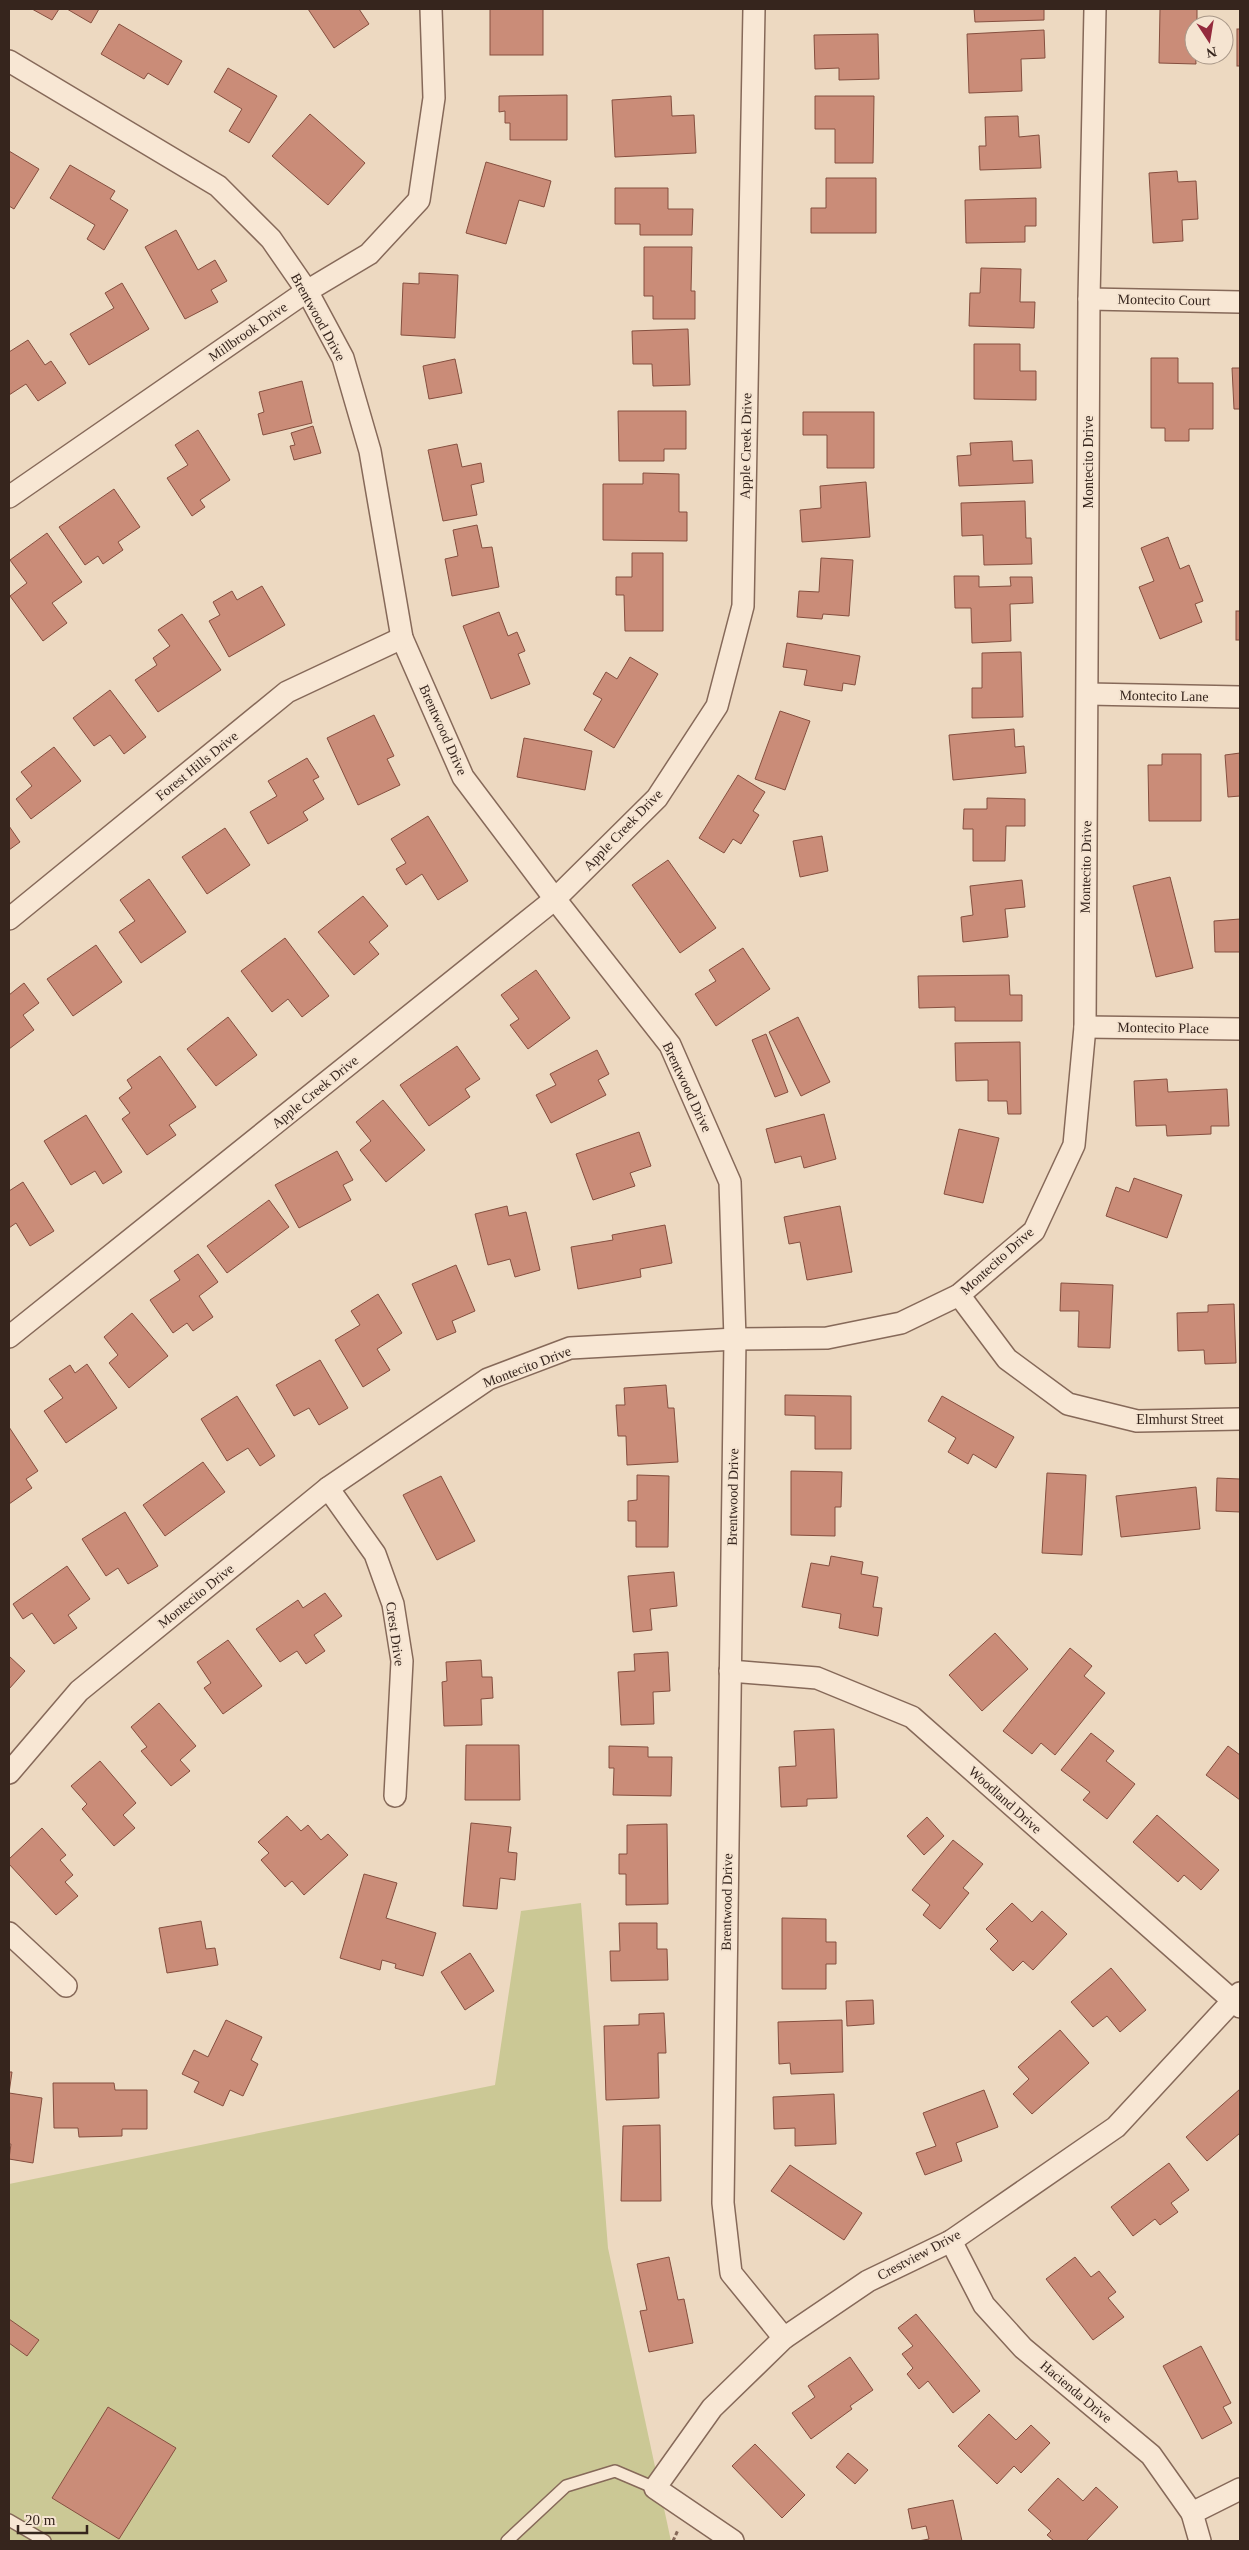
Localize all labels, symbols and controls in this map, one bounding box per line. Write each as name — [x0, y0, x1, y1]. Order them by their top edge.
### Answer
north arrow — [1184, 15, 1234, 65]
text: N — [1205, 44, 1218, 61]
street label: Brentwood Drive — [288, 271, 348, 363]
street label: Montecito Court — [1117, 292, 1211, 308]
street label: Millbrook Drive — [206, 299, 290, 365]
street label: Apple Creek Drive — [738, 393, 754, 499]
street label: Montecito Drive — [1081, 416, 1096, 508]
street label: Brentwood Drive — [416, 682, 470, 778]
street label: Montecito Lane — [1119, 688, 1209, 704]
street label: Forest Hills Drive — [153, 728, 241, 804]
street label: Apple Creek Drive — [581, 786, 665, 874]
street label: Montecito Drive — [1078, 820, 1094, 914]
street label: Montecito Place — [1117, 1020, 1209, 1036]
street label: Brentwood Drive — [660, 1040, 714, 1134]
street label: Apple Creek Drive — [269, 1053, 361, 1131]
street label: Montecito Drive — [957, 1224, 1037, 1298]
street label: Montecito Drive — [481, 1343, 573, 1391]
street label: Elmhurst Street — [1136, 1412, 1224, 1427]
street label: Brentwood Drive — [725, 1448, 741, 1546]
street label: Montecito Drive — [155, 1561, 237, 1631]
street label: Crest Drive — [383, 1601, 407, 1667]
street label: Woodland Drive — [966, 1763, 1044, 1837]
street label: Brentwood Drive — [719, 1853, 735, 1951]
street label: Crestview Drive — [875, 2227, 963, 2283]
street label: Hacienda Drive — [1037, 2358, 1115, 2426]
scale bar — [18, 2502, 86, 2534]
text: 20 m — [25, 2512, 56, 2528]

